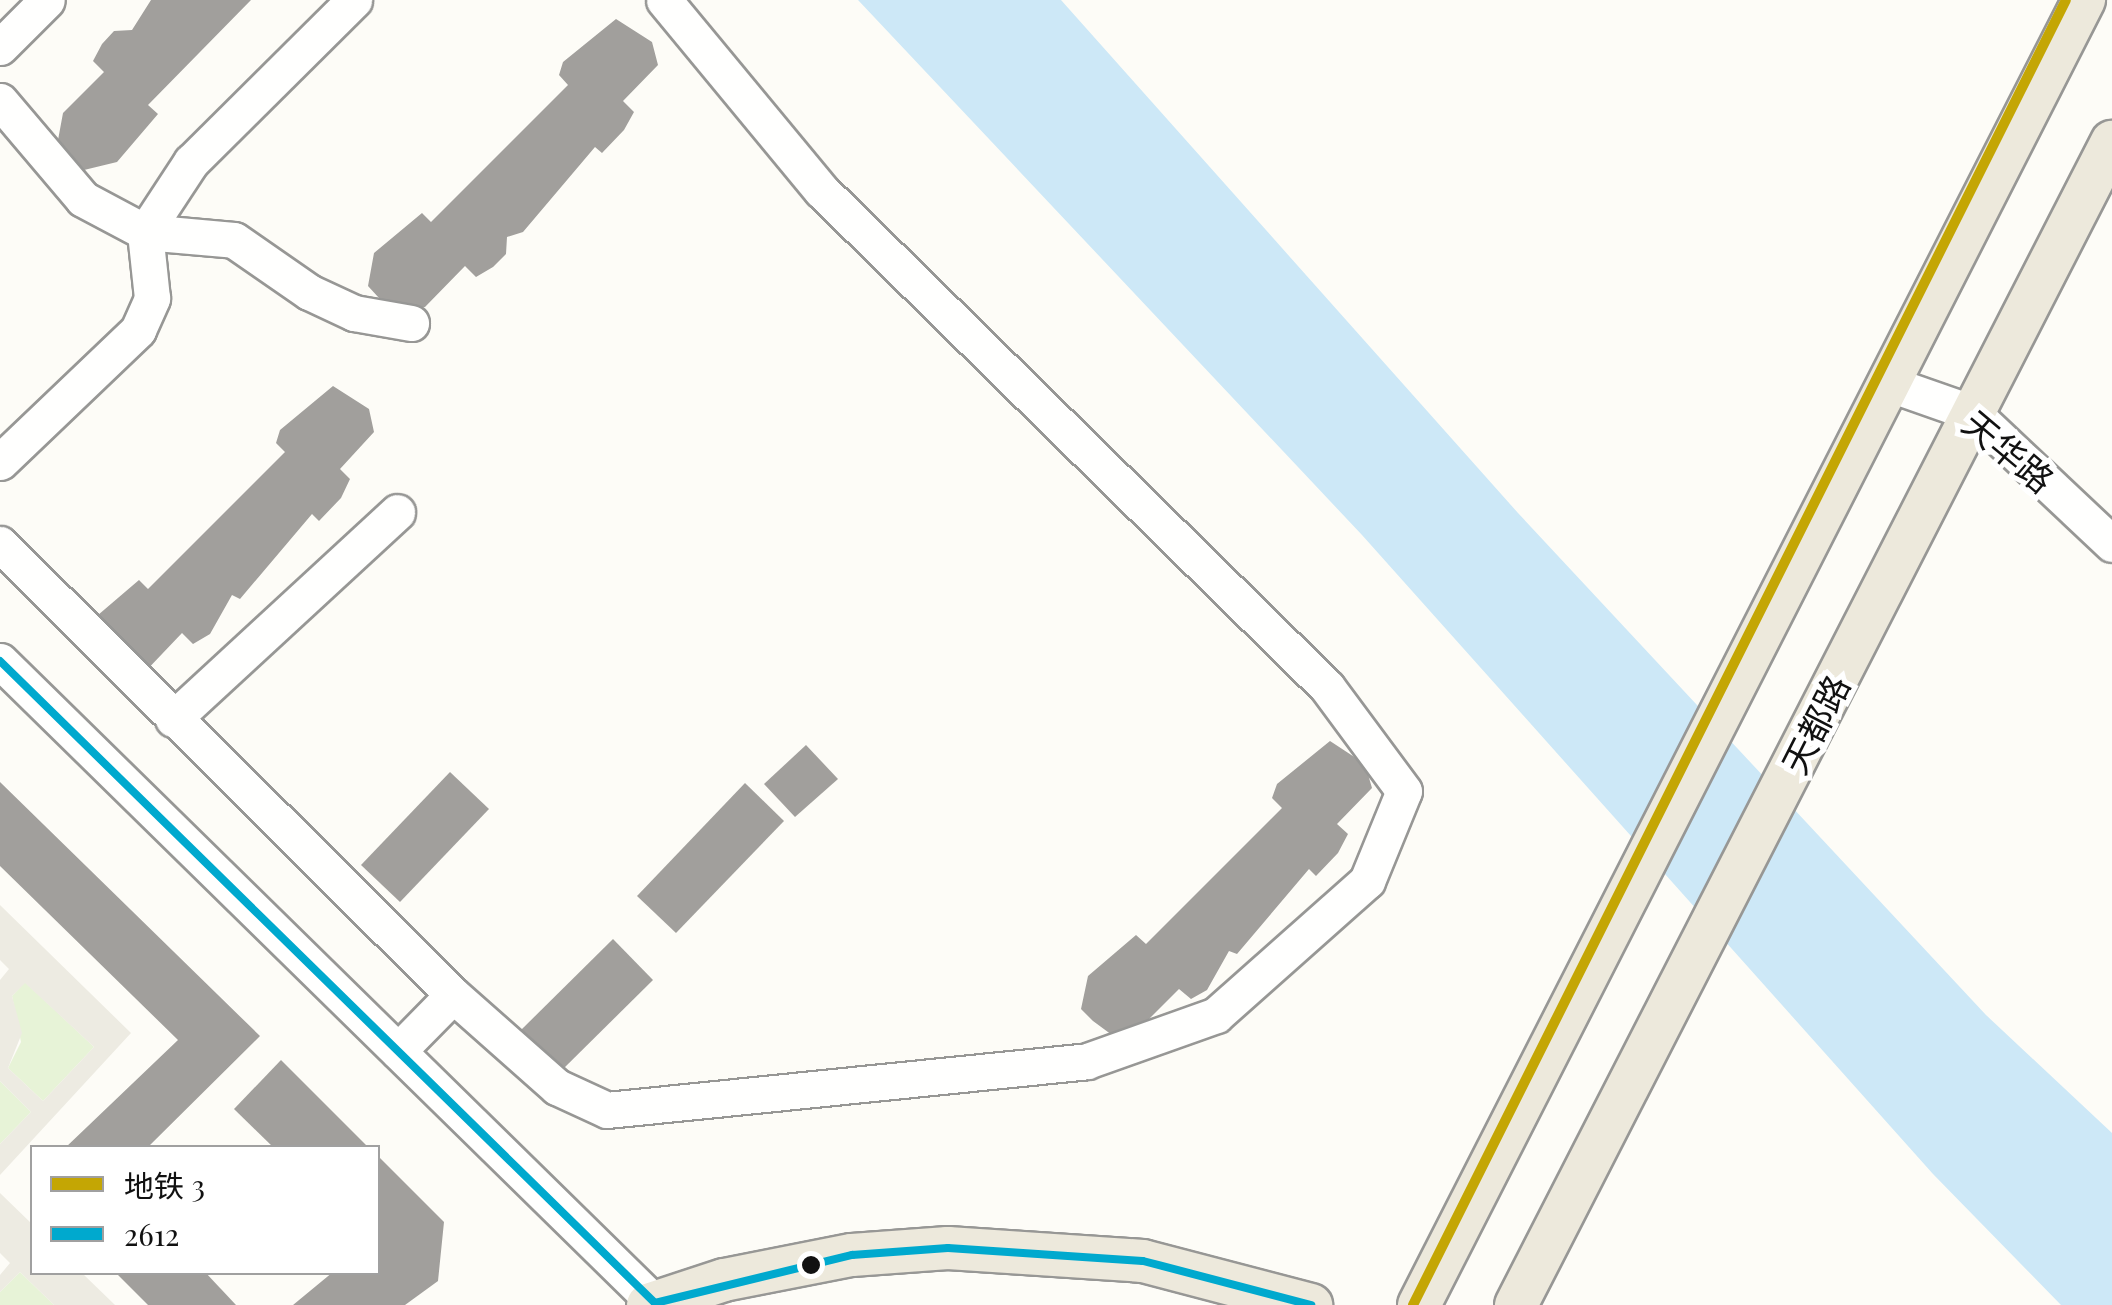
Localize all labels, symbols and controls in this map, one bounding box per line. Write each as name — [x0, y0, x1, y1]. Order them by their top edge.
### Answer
street label: 天华路 — [1955, 401, 2063, 501]
street label: 天都路 — [1772, 668, 1858, 780]
legend — [30, 1145, 380, 1275]
text: 地铁 3 — [124, 1165, 205, 1205]
text: 2612 — [124, 1214, 179, 1254]
unlabelled marker — [801, 1255, 821, 1275]

